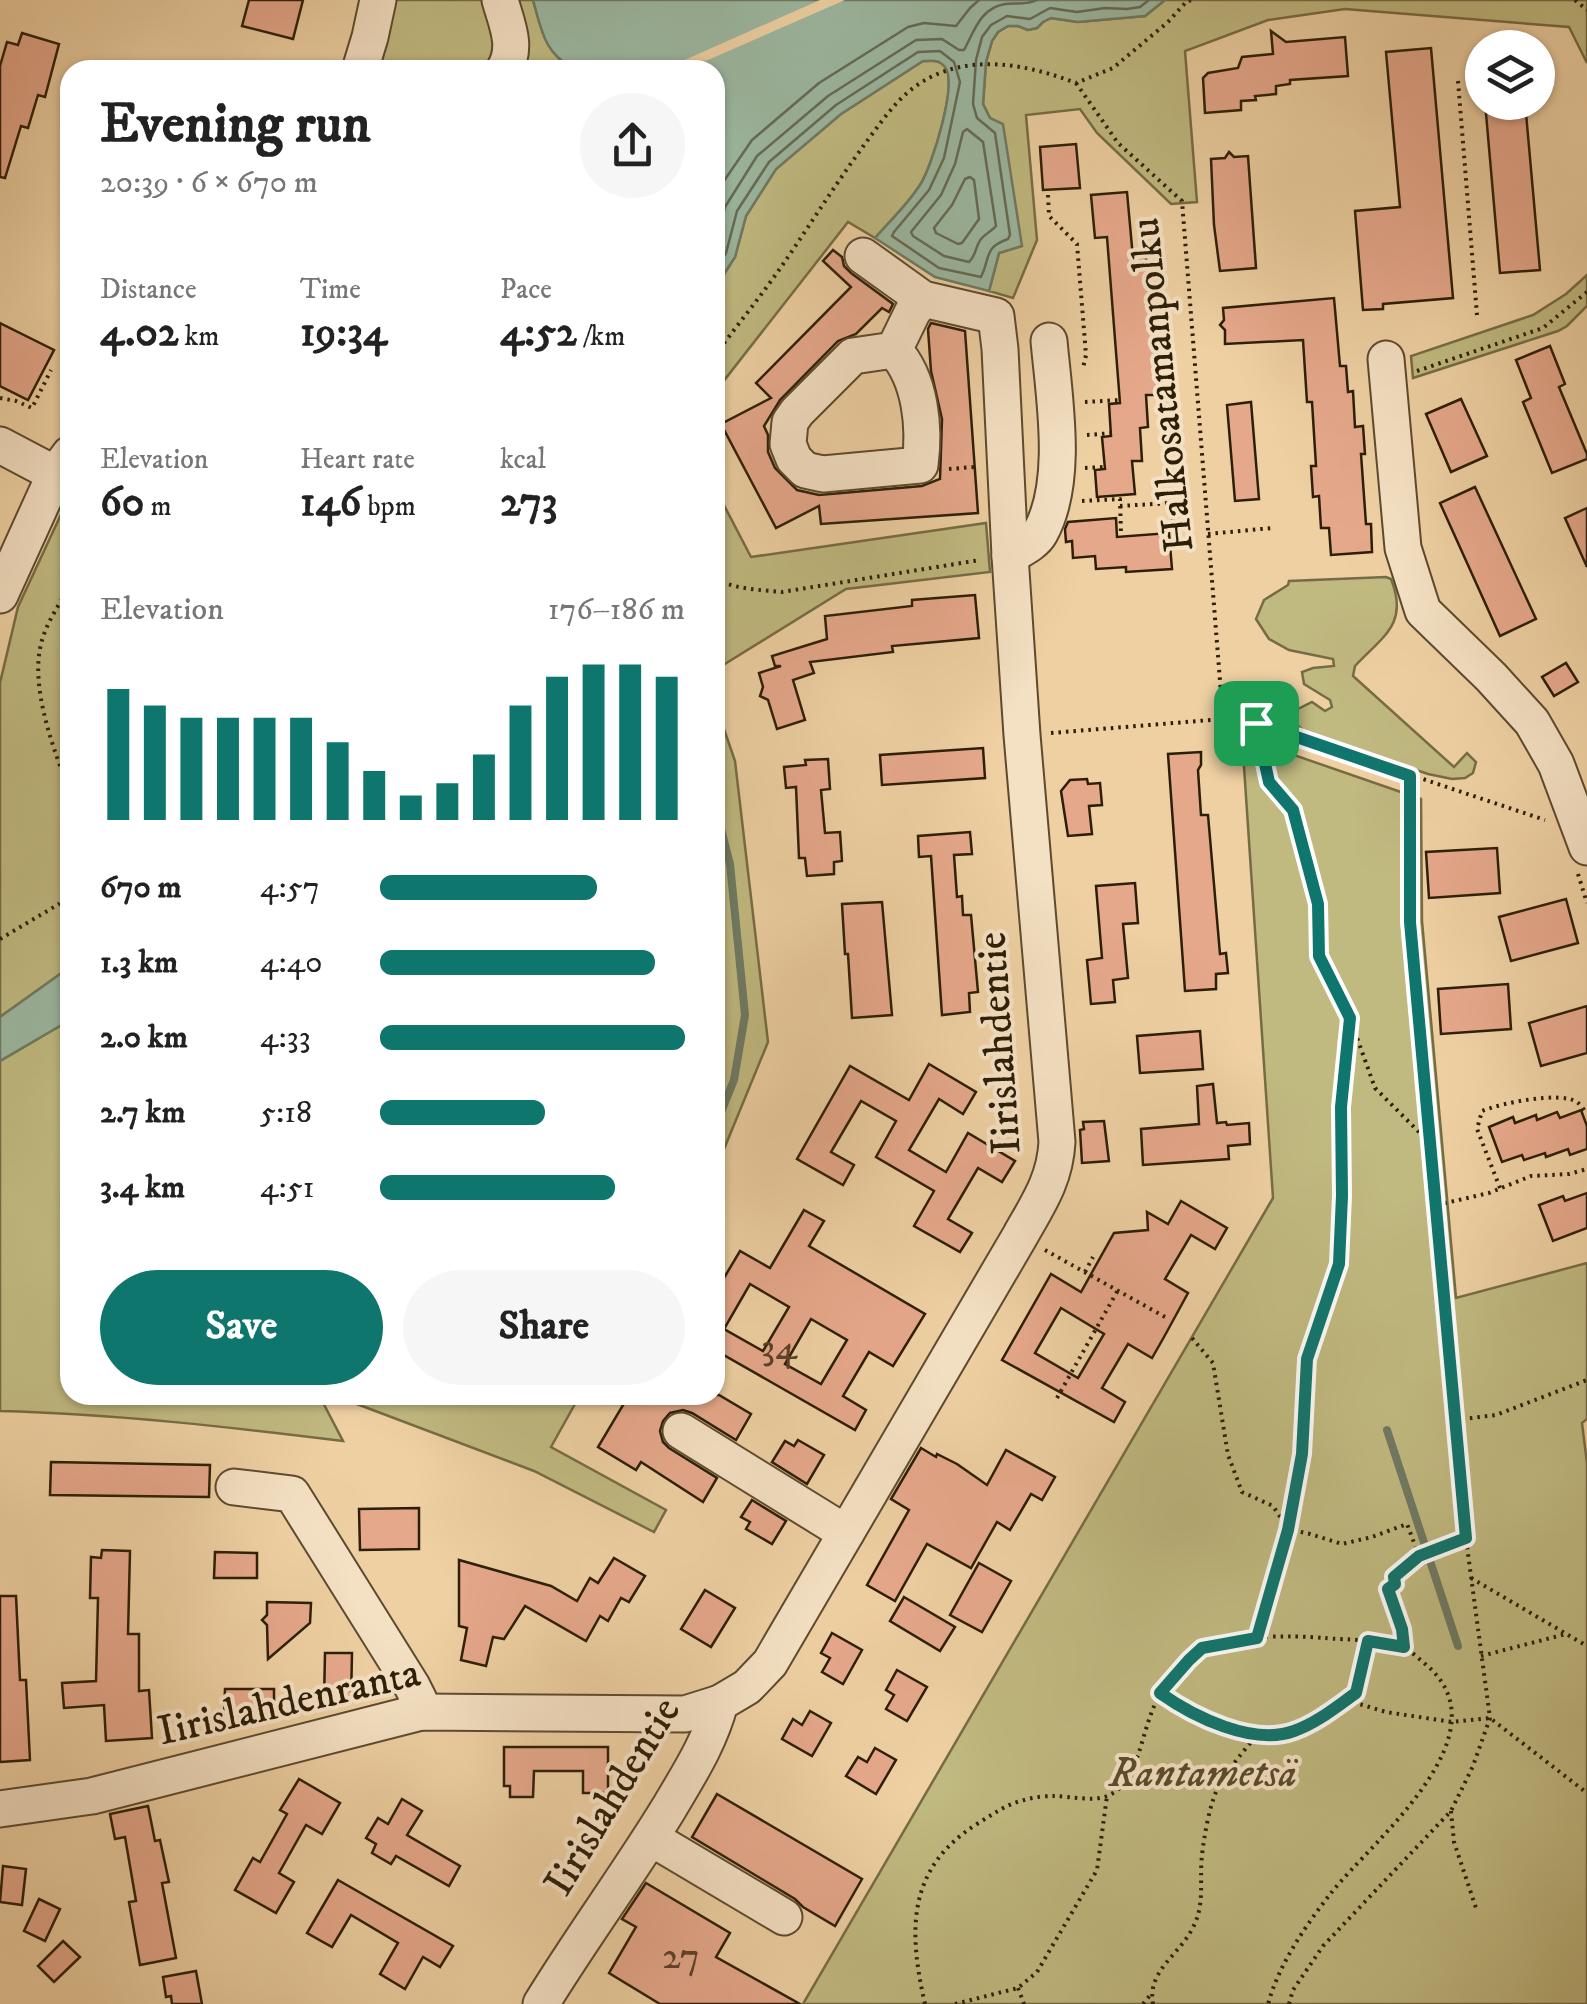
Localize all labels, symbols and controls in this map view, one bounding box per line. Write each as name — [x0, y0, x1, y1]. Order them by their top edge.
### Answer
map controls — [1465, 30, 1555, 120]
button: layers — [1465, 30, 1555, 120]
text: Evening run — [100, 91, 371, 160]
button: share — [580, 93, 685, 198]
text: 20:39 · 6 × 670 m — [100, 163, 318, 203]
street label: Halkosatamanpolku — [1120, 215, 1206, 555]
text: Distance — [100, 272, 196, 307]
text: Time — [300, 272, 361, 307]
text: Pace — [500, 272, 552, 307]
text: 4.02 — [100, 307, 178, 359]
text: 19:34 — [300, 307, 387, 359]
text: 4:52 — [500, 307, 577, 359]
text: km — [178, 319, 219, 354]
text: /km — [577, 319, 625, 354]
text: Elevation — [100, 442, 208, 477]
text: Heart rate — [300, 442, 415, 477]
text: kcal — [500, 442, 546, 477]
text: 60 — [100, 477, 144, 529]
text: 146 — [300, 477, 361, 529]
text: 273 — [500, 477, 557, 529]
text: m — [144, 489, 172, 524]
text: bpm — [361, 489, 416, 524]
text: Elevation — [100, 590, 224, 630]
text: 176–186 m — [548, 590, 685, 630]
pin — [1214, 681, 1299, 766]
icon: arrive — [1229, 696, 1284, 751]
text: 670 m — [100, 868, 182, 908]
text: 4:57 — [260, 868, 320, 908]
street label: Iirislahdentie — [966, 930, 1034, 1156]
text: 1.3 km — [100, 943, 178, 983]
text: 4:40 — [260, 943, 322, 983]
text: 2.0 km — [100, 1018, 188, 1058]
text: 4:33 — [260, 1018, 311, 1058]
text: 2.7 km — [100, 1093, 186, 1133]
text: 5:18 — [260, 1093, 312, 1133]
text: 3.4 km — [100, 1168, 185, 1208]
text: 4:51 — [260, 1168, 314, 1208]
button: Save — [100, 1270, 383, 1385]
button: Share — [403, 1270, 685, 1385]
house number: 34 — [761, 1324, 798, 1372]
street label: Iirislahdenranta — [153, 1648, 425, 1758]
street label: Iirislahdentie — [533, 1688, 693, 1906]
park label: Rantametsä — [1108, 1748, 1299, 1800]
house number: 27 — [662, 1933, 700, 1981]

